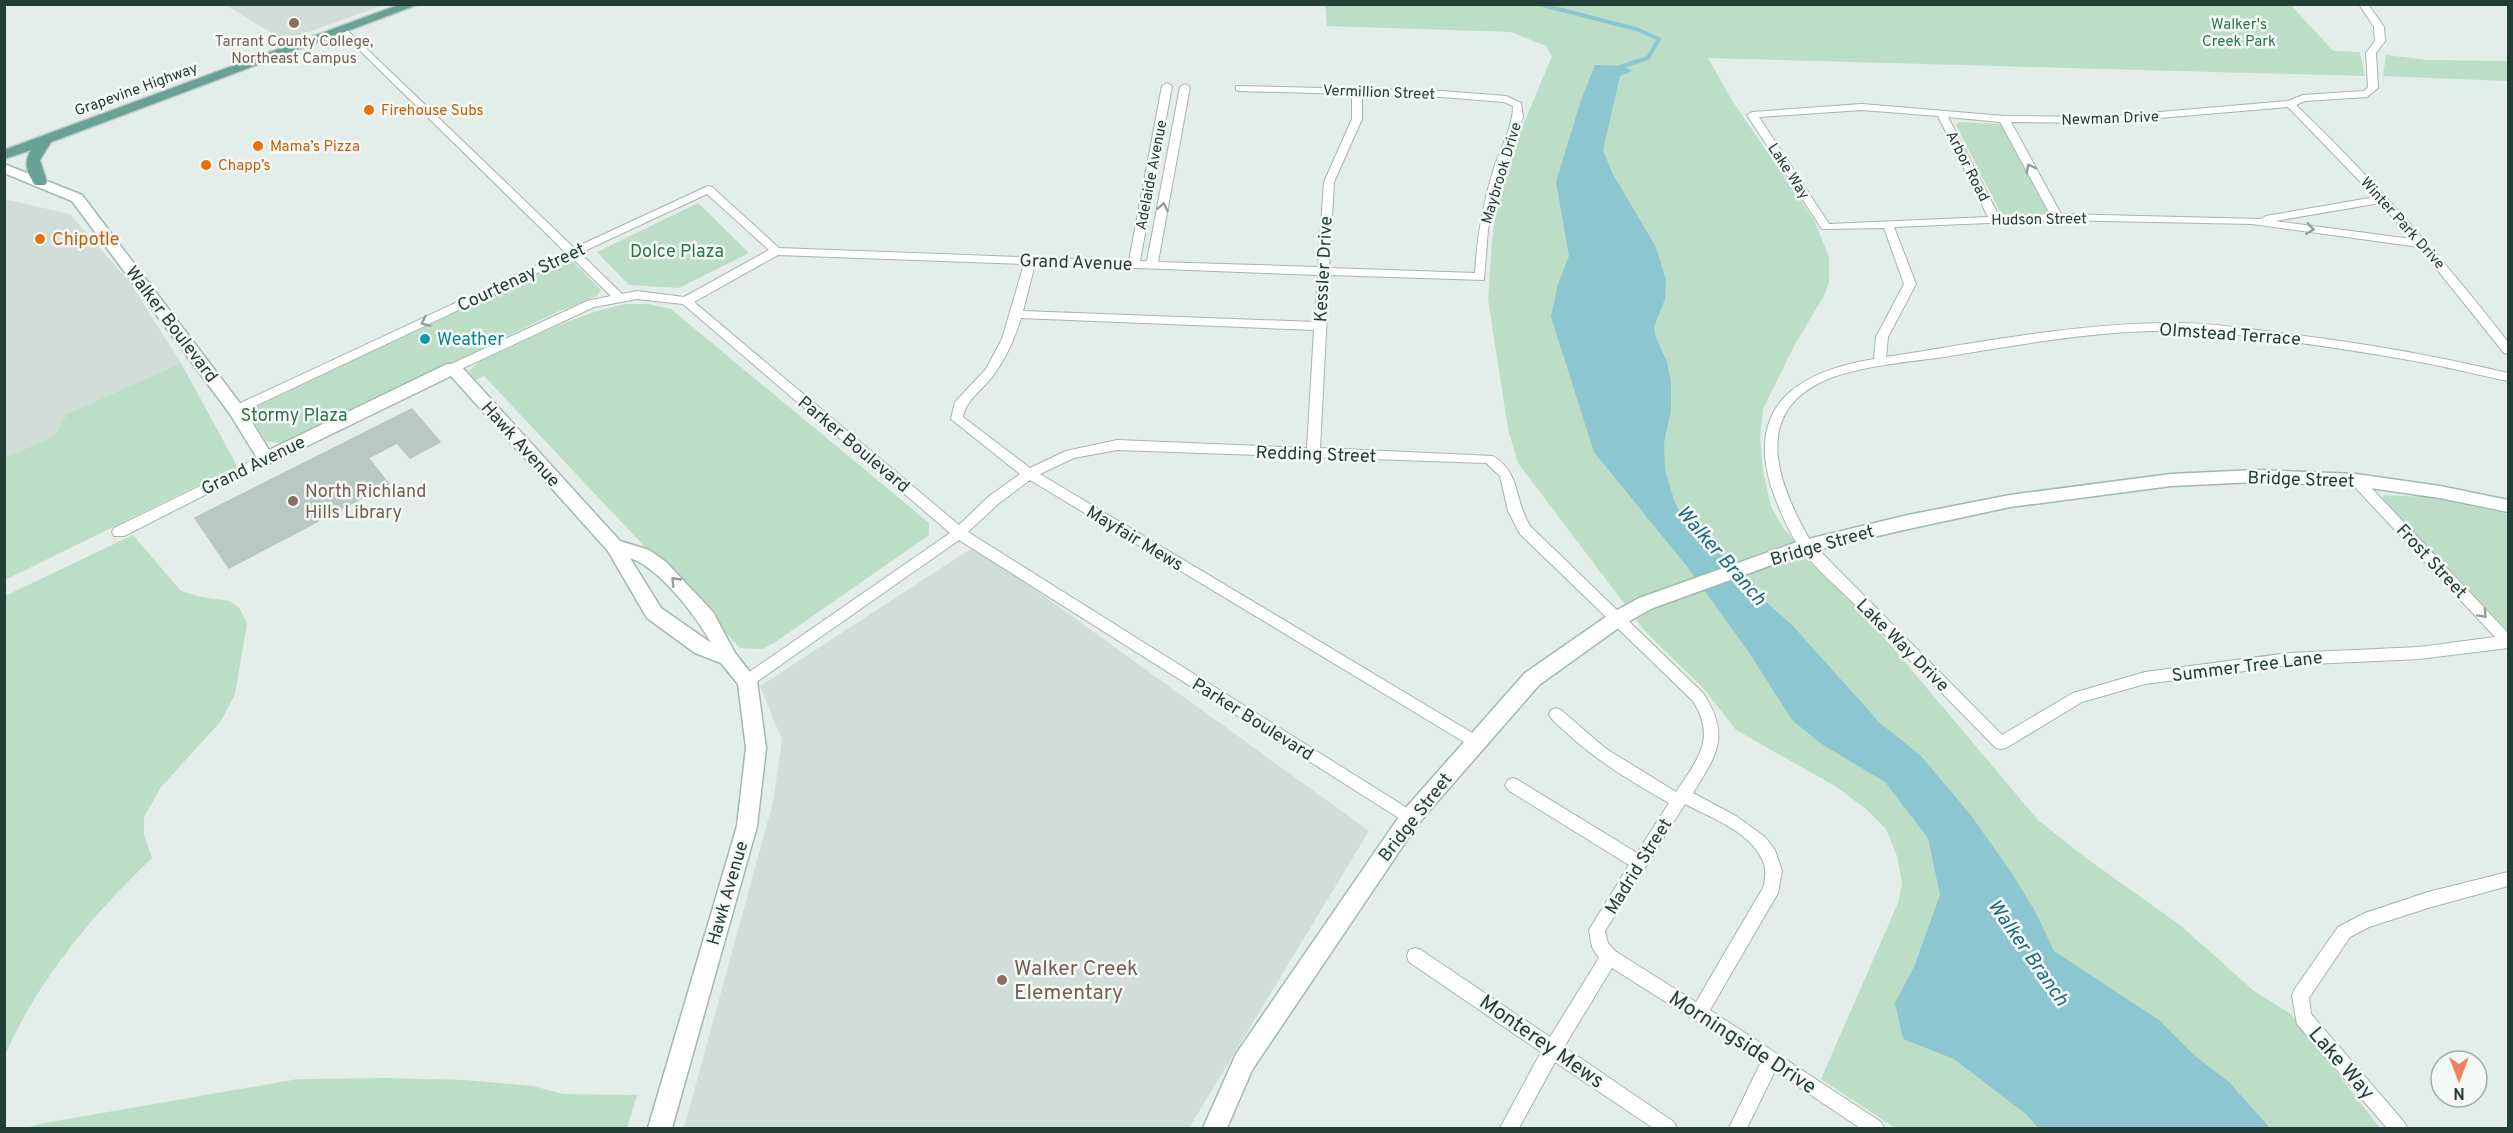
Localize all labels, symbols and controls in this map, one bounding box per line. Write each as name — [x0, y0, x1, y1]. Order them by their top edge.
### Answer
marker: Tarrant County College, Northeast Campus — [287, 16, 301, 30]
park label: Walker's Creek Park — [2202, 16, 2276, 52]
place label: Tarrant County College, Northeast Campus — [215, 33, 373, 69]
street label: Grapevine Highway — [72, 59, 201, 122]
street label: Vermillion Street — [1323, 82, 1435, 105]
place label: Firehouse Subs — [381, 102, 483, 121]
marker: Firehouse Subs — [362, 103, 376, 117]
street label: Newman Drive — [2061, 108, 2159, 131]
street label: Adelaide Avenue — [1132, 119, 1172, 232]
street label: Maybrook Drive — [1478, 120, 1527, 227]
street label: Arbor Road — [1941, 128, 1993, 205]
place label: Mama’s Pizza — [270, 138, 360, 157]
marker: Mama’s Pizza — [251, 139, 265, 153]
street label: Lake Way — [1763, 140, 1813, 204]
place label: Chapp’s — [218, 157, 271, 176]
marker: Chapp’s — [199, 158, 213, 172]
one-way arrow — [2026, 164, 2037, 174]
street label: Winter Park Drive — [2355, 174, 2448, 274]
one-way arrow — [1156, 203, 1169, 213]
street label: Hudson Street — [1991, 210, 2087, 231]
street label: Kessler Drive — [1310, 215, 1339, 323]
one-way arrow — [2305, 222, 2314, 235]
place label: Chipotle — [52, 229, 120, 252]
marker: Chipotle — [33, 232, 47, 246]
street label: Courtenay Street — [454, 239, 589, 318]
park label: Dolce Plaza — [630, 241, 724, 264]
street label: Grand Avenue — [1019, 250, 1133, 277]
street label: Walker Boulevard — [119, 262, 222, 388]
one-way arrow — [420, 315, 431, 327]
street label: Olmstead Terrace — [2158, 319, 2301, 352]
place label: Weather — [437, 329, 504, 352]
marker: Weather — [418, 332, 432, 346]
street label: Parker Boulevard — [792, 392, 914, 499]
street label: Hawk Avenue — [475, 397, 564, 493]
park label: Stormy Plaza — [240, 405, 348, 428]
street label: Grand Avenue — [198, 431, 309, 501]
street label: Redding Street — [1255, 442, 1377, 469]
street label: Bridge Street — [2247, 467, 2355, 494]
place label: North Richland Hills Library — [305, 481, 426, 525]
marker: North Richland Hills Library — [286, 494, 300, 508]
street label: Mayfair Mews — [1081, 501, 1187, 577]
water label: Walker Branch — [1670, 501, 1771, 612]
street label: Frost Street — [2390, 520, 2471, 604]
street label: Bridge Street — [1768, 521, 1877, 572]
one-way arrow — [671, 578, 682, 589]
street label: Lake Way Drive — [1850, 595, 1953, 698]
one-way arrow — [2475, 607, 2486, 618]
street label: Summer Tree Lane — [2171, 647, 2324, 688]
street label: Parker Boulevard — [1187, 674, 1317, 767]
street label: Bridge Street — [1374, 769, 1458, 867]
street label: Madrid Street — [1601, 814, 1678, 919]
street label: Hawk Avenue — [703, 839, 754, 948]
water label: Walker Branch — [1981, 895, 2074, 1012]
place label: Walker Creek Elementary — [1014, 956, 1138, 1007]
marker: Walker Creek Elementary — [995, 973, 1009, 987]
street label: Morningside Drive — [1663, 985, 1821, 1101]
street label: Monterey Mews — [1473, 989, 1609, 1095]
street label: Lake Way — [2302, 1022, 2380, 1106]
north arrow — [2429, 1049, 2489, 1109]
text: N — [2453, 1082, 2465, 1102]

